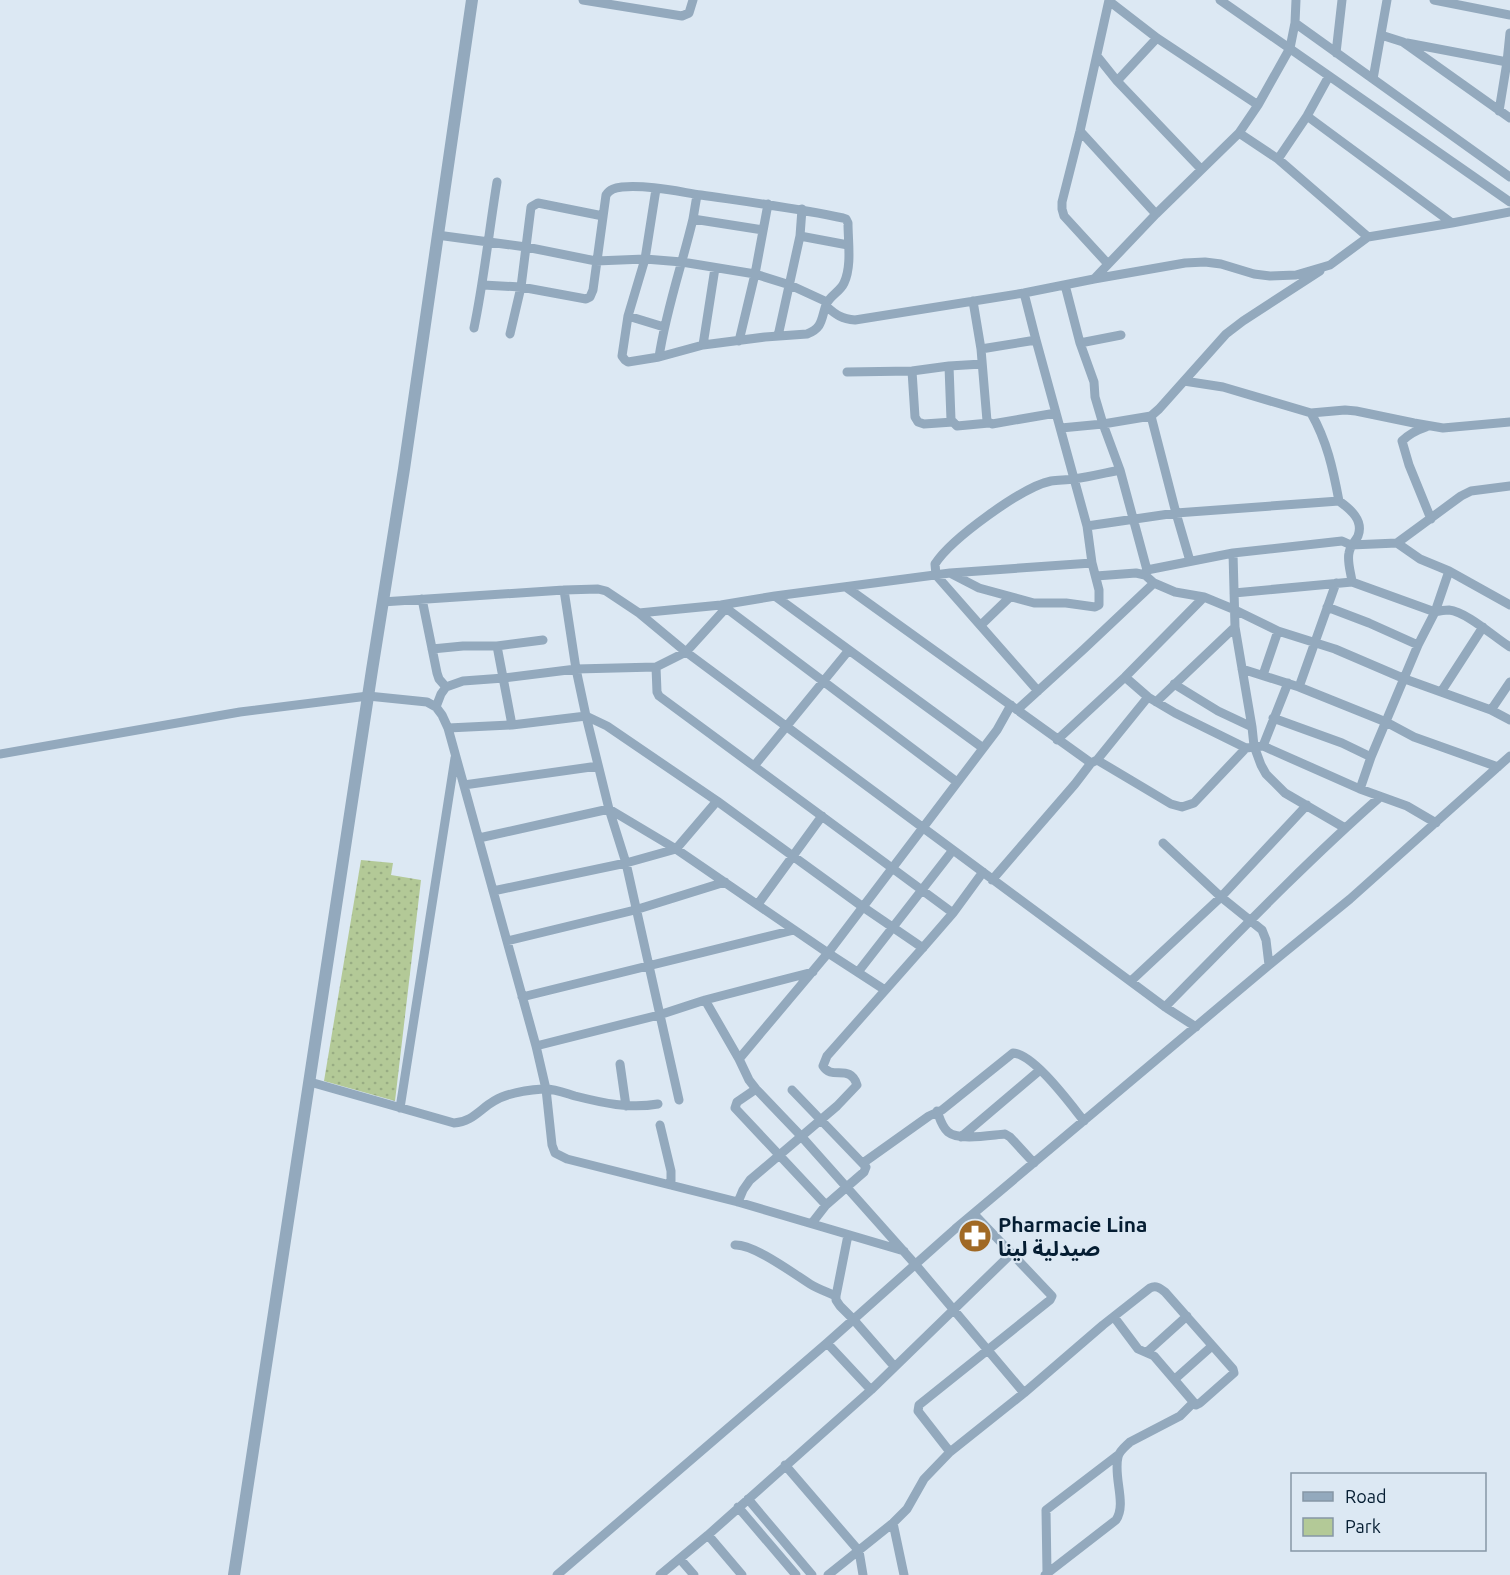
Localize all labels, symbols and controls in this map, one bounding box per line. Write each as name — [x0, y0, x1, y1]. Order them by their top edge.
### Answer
place label: Pharmacie Lina صيدلية لينا — [998, 1212, 1147, 1261]
pharmacy icon: Pharmacie Lina صيدلية لينا — [957, 1218, 993, 1254]
legend — [1291, 1473, 1486, 1551]
text: Road — [1345, 1486, 1387, 1506]
text: Park — [1345, 1516, 1381, 1536]

